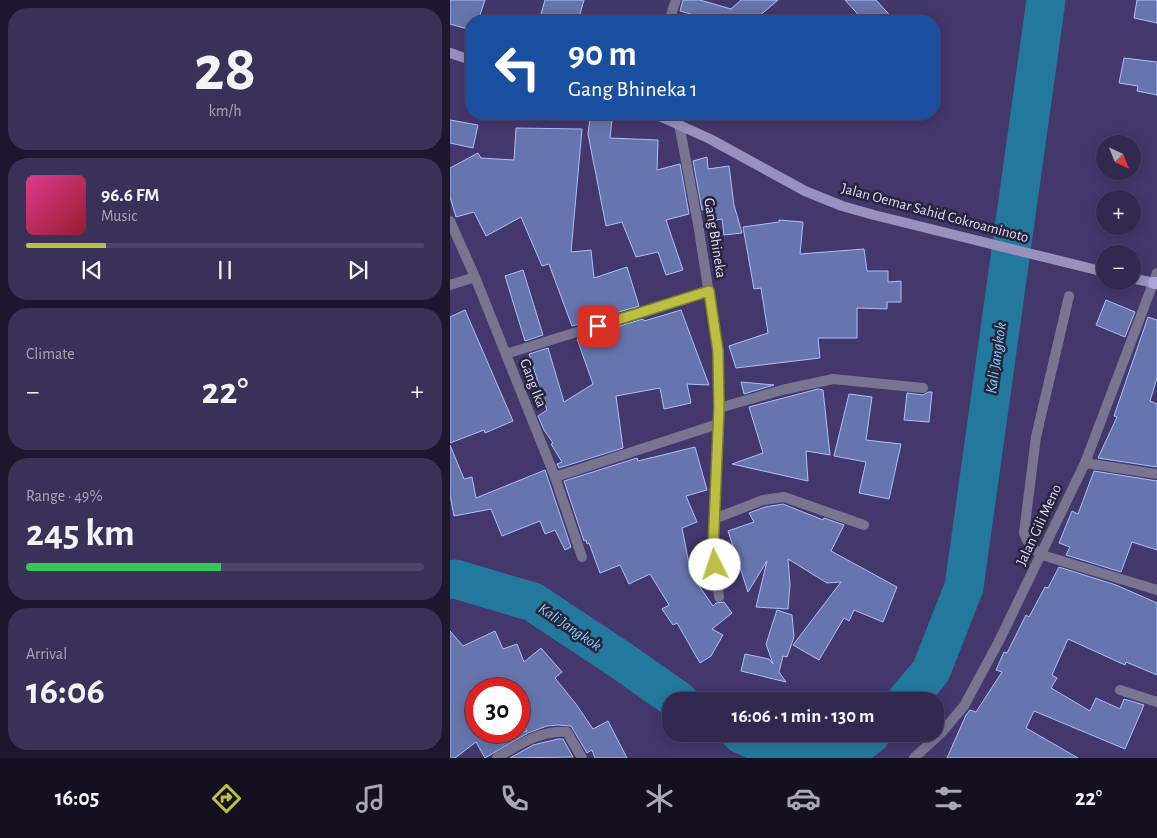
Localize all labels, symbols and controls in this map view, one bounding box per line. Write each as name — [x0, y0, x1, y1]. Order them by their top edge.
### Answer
icon: left — [485, 35, 550, 100]
text: 28 — [194, 37, 256, 102]
text: 90 m — [568, 37, 637, 72]
text: Gang Bhineka 1 — [568, 78, 698, 100]
text: km/h — [208, 103, 242, 119]
north arrow — [1096, 135, 1141, 180]
map controls — [1096, 135, 1141, 290]
street label: Jalan Oemar Sahid Cokroaminoto — [840, 181, 1030, 245]
text: 96.6 FM — [101, 186, 159, 205]
button: + — [1096, 190, 1141, 235]
street label: Gang Bhineka — [701, 197, 729, 279]
text: Music — [101, 208, 137, 224]
button: − — [1096, 245, 1141, 290]
icon: previous — [78, 256, 106, 284]
icon: pause — [211, 256, 239, 284]
icon: next — [344, 256, 372, 284]
pin — [577, 305, 619, 347]
icon: arrive — [584, 312, 612, 340]
water label: Kali Jangkok — [983, 321, 1009, 395]
text: Climate — [26, 346, 75, 362]
street label: Gang Ika — [517, 357, 549, 409]
text: 22° — [202, 373, 248, 411]
text: − — [26, 378, 39, 406]
text: + — [411, 378, 424, 406]
street label: Jalan Gili Meno — [1014, 482, 1064, 568]
text: Range · 49% — [26, 488, 103, 504]
text: 245 km — [26, 515, 135, 553]
position arrow — [688, 538, 740, 590]
water label: Kali Jangkok — [536, 600, 604, 654]
text: Arrival — [26, 646, 67, 662]
text: 16:06 — [26, 673, 105, 711]
speed limit sign: 30 — [465, 678, 530, 743]
text: 16:06 · 1 min · 130 m — [732, 707, 874, 726]
icon: directions — [209, 781, 244, 816]
icon: music — [353, 781, 388, 816]
icon: phone — [497, 781, 532, 816]
icon: climate — [642, 781, 677, 816]
icon: car — [786, 781, 821, 816]
icon: filters — [931, 781, 966, 816]
text: 16:05 — [55, 787, 99, 809]
text: 22° — [1075, 787, 1102, 809]

